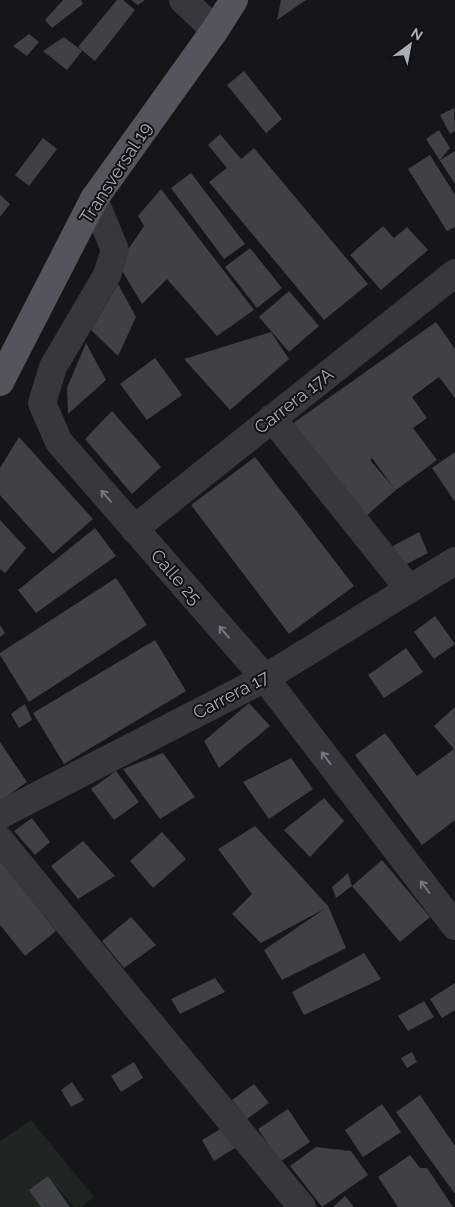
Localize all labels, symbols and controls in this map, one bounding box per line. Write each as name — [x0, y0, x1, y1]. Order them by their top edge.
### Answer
north arrow — [385, 20, 435, 70]
text: N — [408, 24, 426, 44]
street label: Transversal 19 — [75, 118, 156, 227]
street label: Carrera 17A — [250, 363, 337, 438]
one-way arrow — [100, 490, 112, 503]
street label: Calle 25 — [147, 545, 206, 609]
one-way arrow — [219, 625, 230, 638]
street label: Carrera 17 — [189, 666, 273, 723]
one-way arrow — [321, 752, 332, 765]
one-way arrow — [420, 881, 431, 894]

